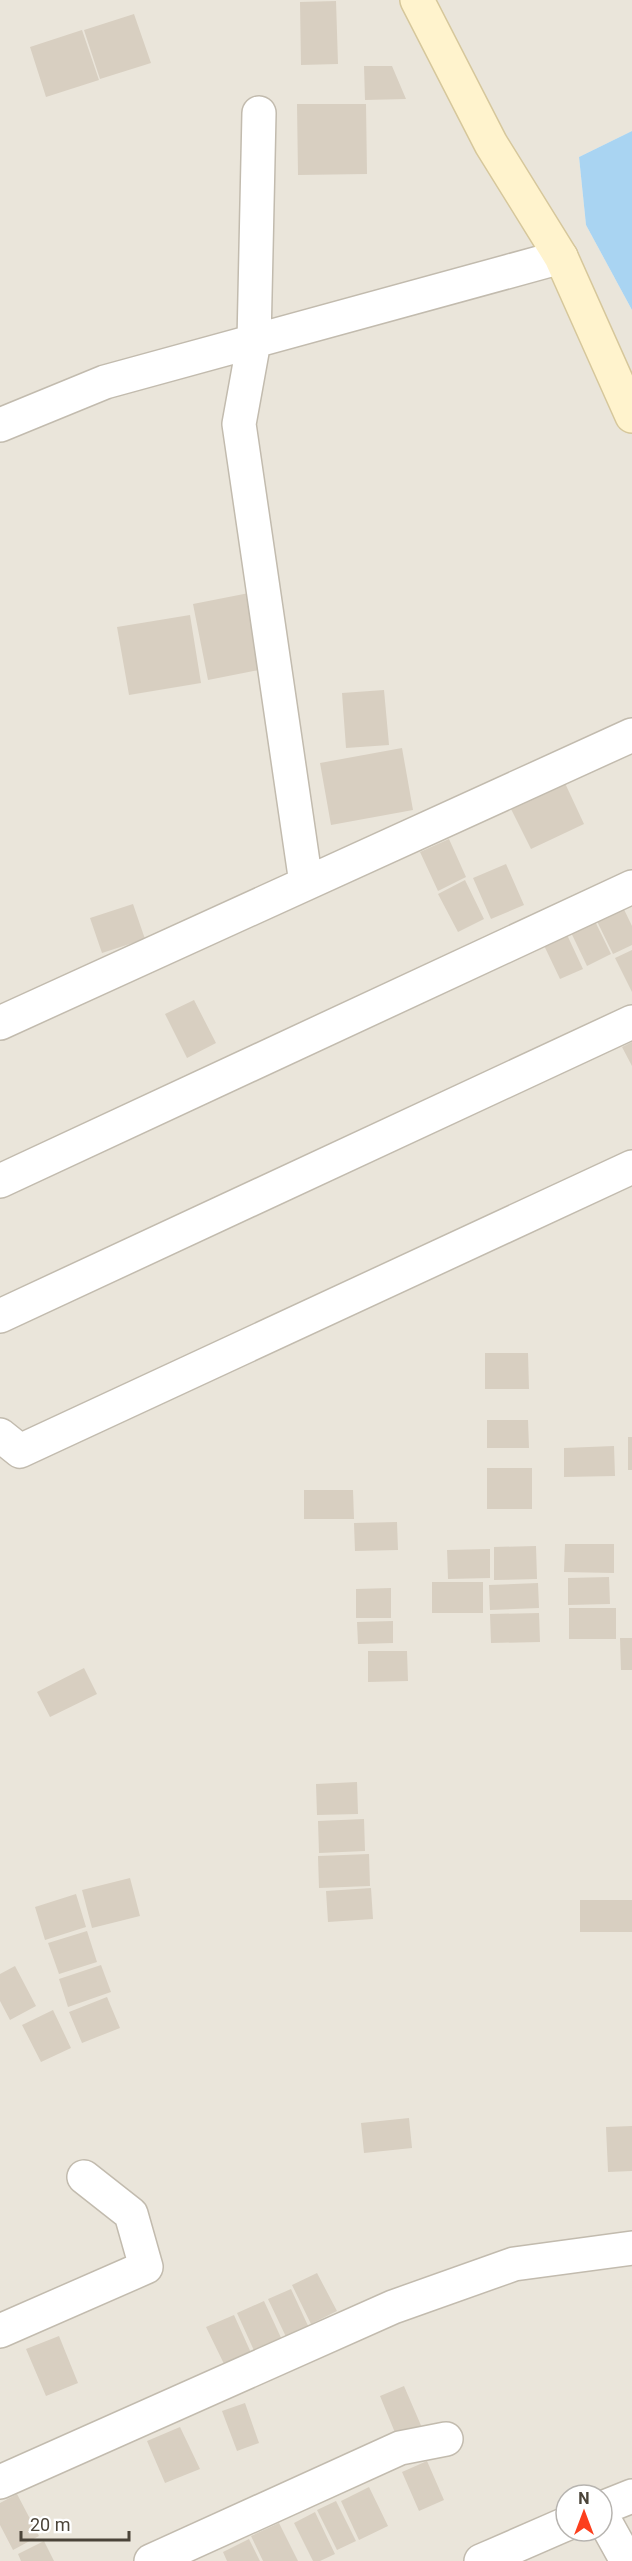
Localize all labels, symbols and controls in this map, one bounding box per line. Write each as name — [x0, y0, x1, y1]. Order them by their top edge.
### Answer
north arrow — [554, 2483, 614, 2543]
text: N — [578, 2489, 590, 2508]
scale bar — [21, 2504, 129, 2542]
text: 20 m — [30, 2514, 70, 2535]

